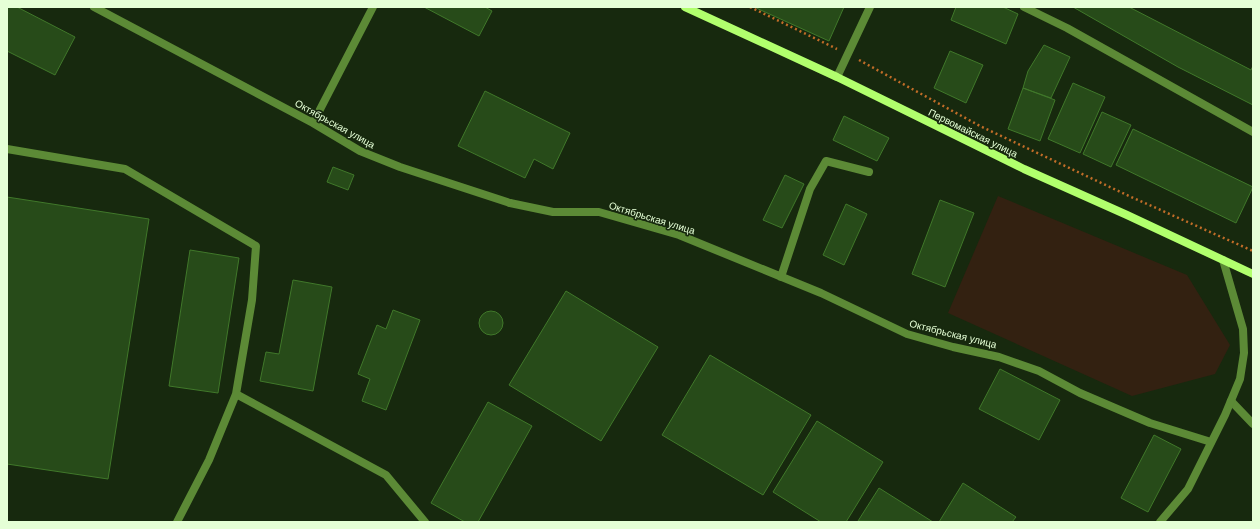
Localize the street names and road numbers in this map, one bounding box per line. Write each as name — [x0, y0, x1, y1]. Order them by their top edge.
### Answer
street label: Октябрьская улица — [293, 97, 377, 151]
street label: Первомайская улица — [927, 107, 1020, 160]
street label: Октябрьская улица — [608, 200, 697, 236]
street label: Октябрьская улица — [908, 318, 998, 350]

